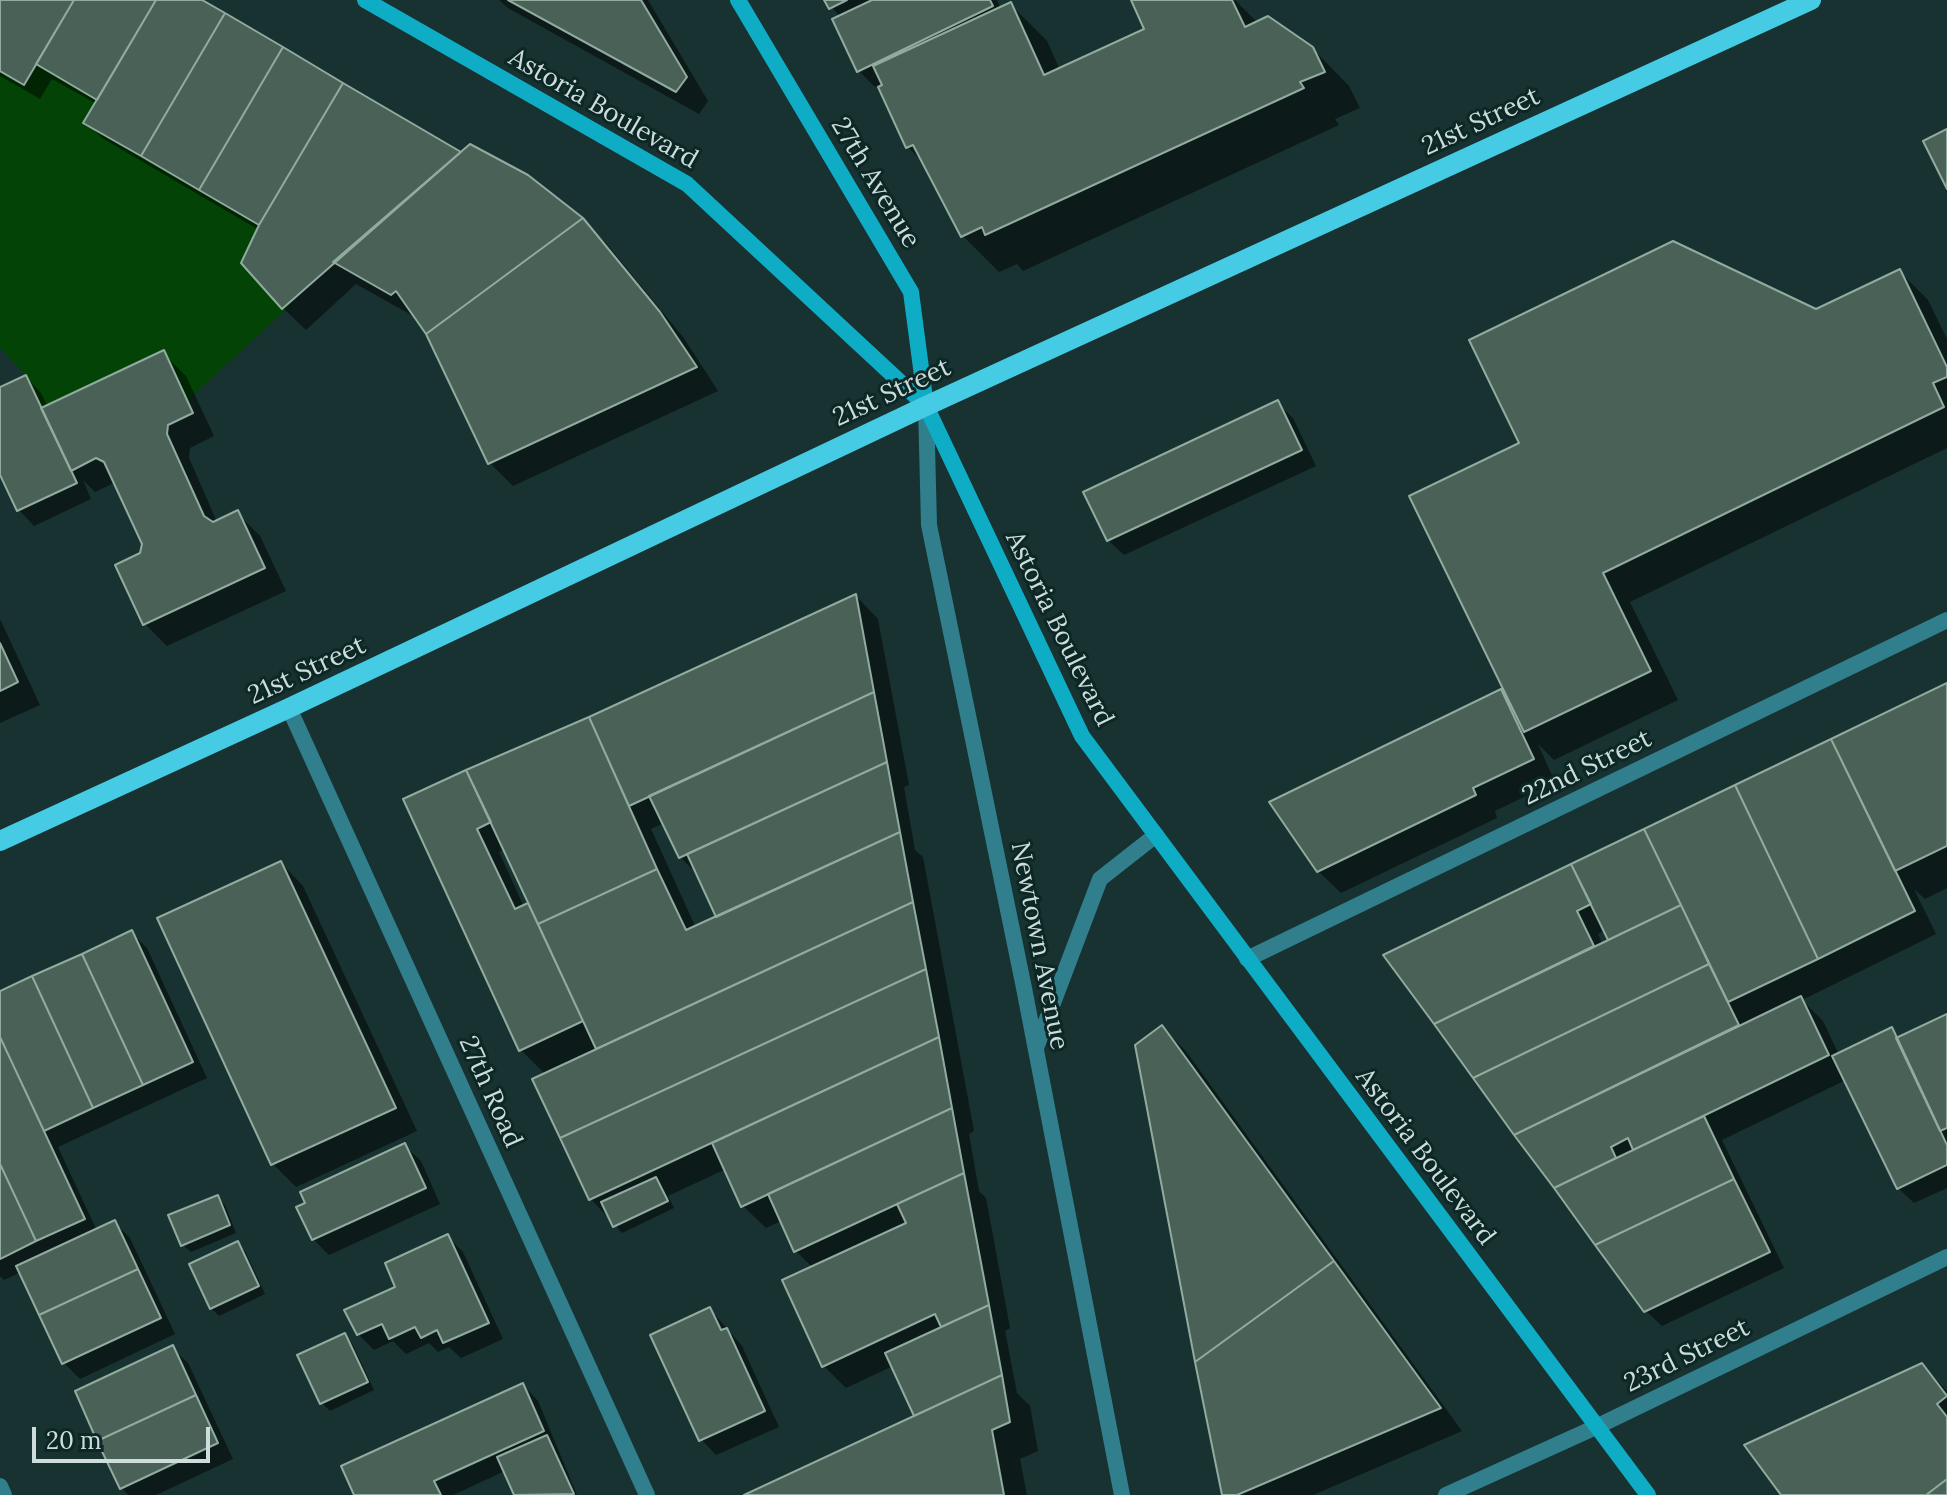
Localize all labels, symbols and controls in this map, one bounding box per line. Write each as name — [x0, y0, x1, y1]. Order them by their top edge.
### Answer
street label: Astoria Boulevard — [503, 42, 703, 176]
street label: 21st Street — [1417, 81, 1545, 163]
street label: 27th Avenue — [824, 112, 926, 254]
street label: 21st Street — [828, 352, 956, 434]
street label: Astoria Boulevard — [998, 526, 1120, 732]
street label: 21st Street — [243, 630, 371, 712]
street label: 22nd Street — [1517, 723, 1657, 813]
street label: Newtown Avenue — [1004, 839, 1074, 1053]
street label: 27th Road — [452, 1031, 528, 1153]
street label: Astoria Boulevard — [1348, 1062, 1502, 1252]
street label: 23rd Street — [1619, 1312, 1755, 1400]
scale bar — [36, 1411, 214, 1461]
text: 20 m — [46, 1425, 102, 1456]

